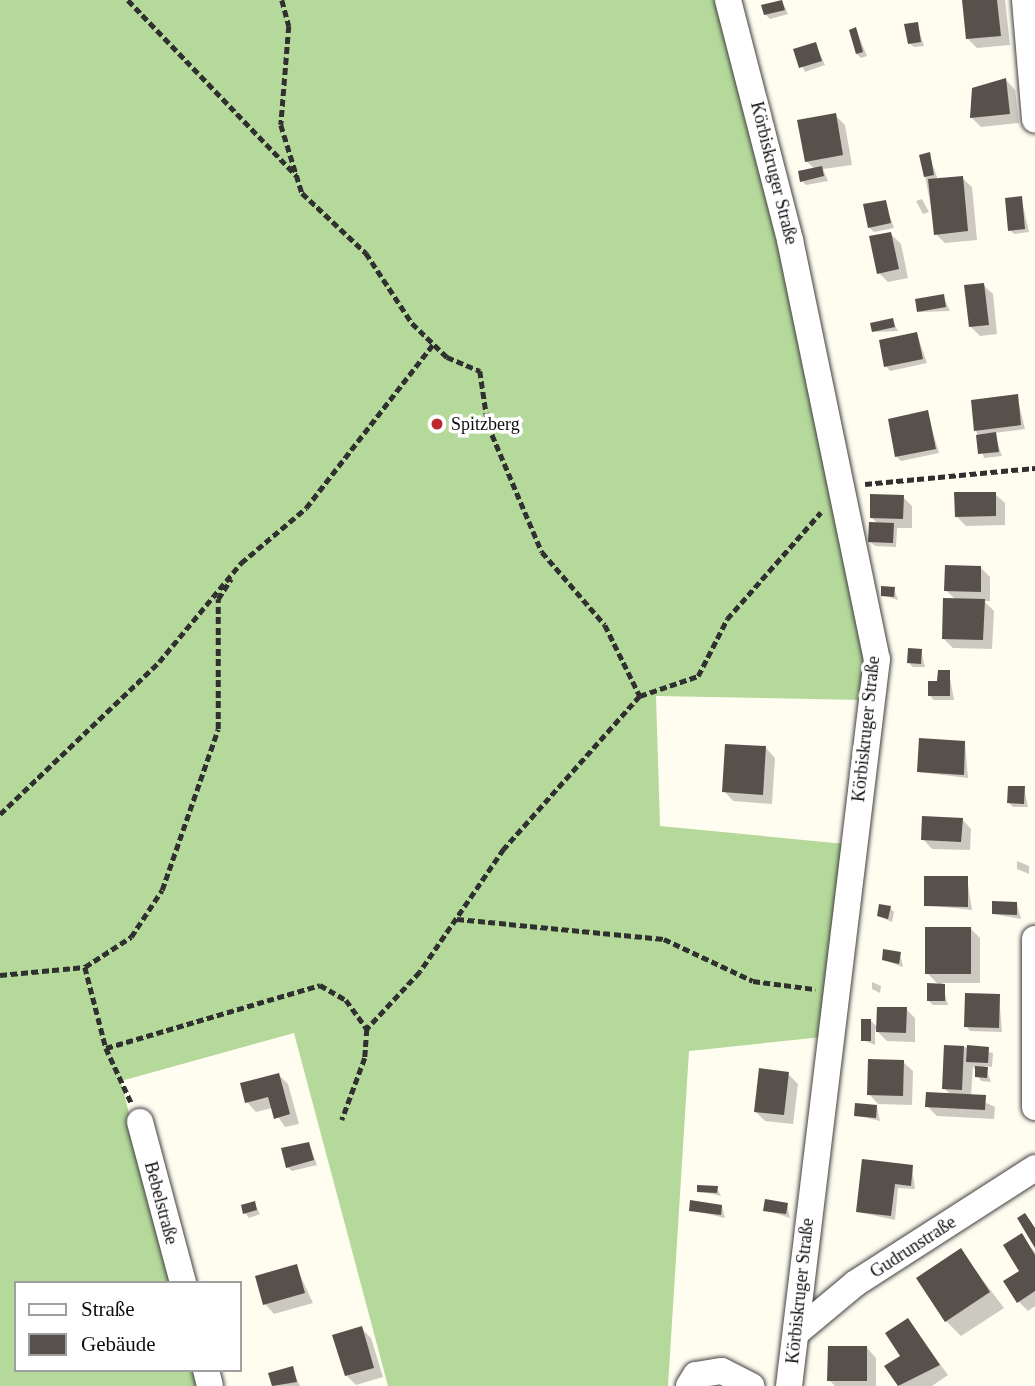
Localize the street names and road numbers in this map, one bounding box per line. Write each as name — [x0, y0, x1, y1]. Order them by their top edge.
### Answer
street label: Körbiskruger Straße — [746, 99, 802, 247]
street label: Körbiskruger Straße — [848, 655, 884, 803]
street label: Bebelstraße — [140, 1159, 182, 1247]
street label: Gudrunstraße — [866, 1211, 960, 1283]
street label: Körbiskruger Straße — [782, 1217, 818, 1365]

